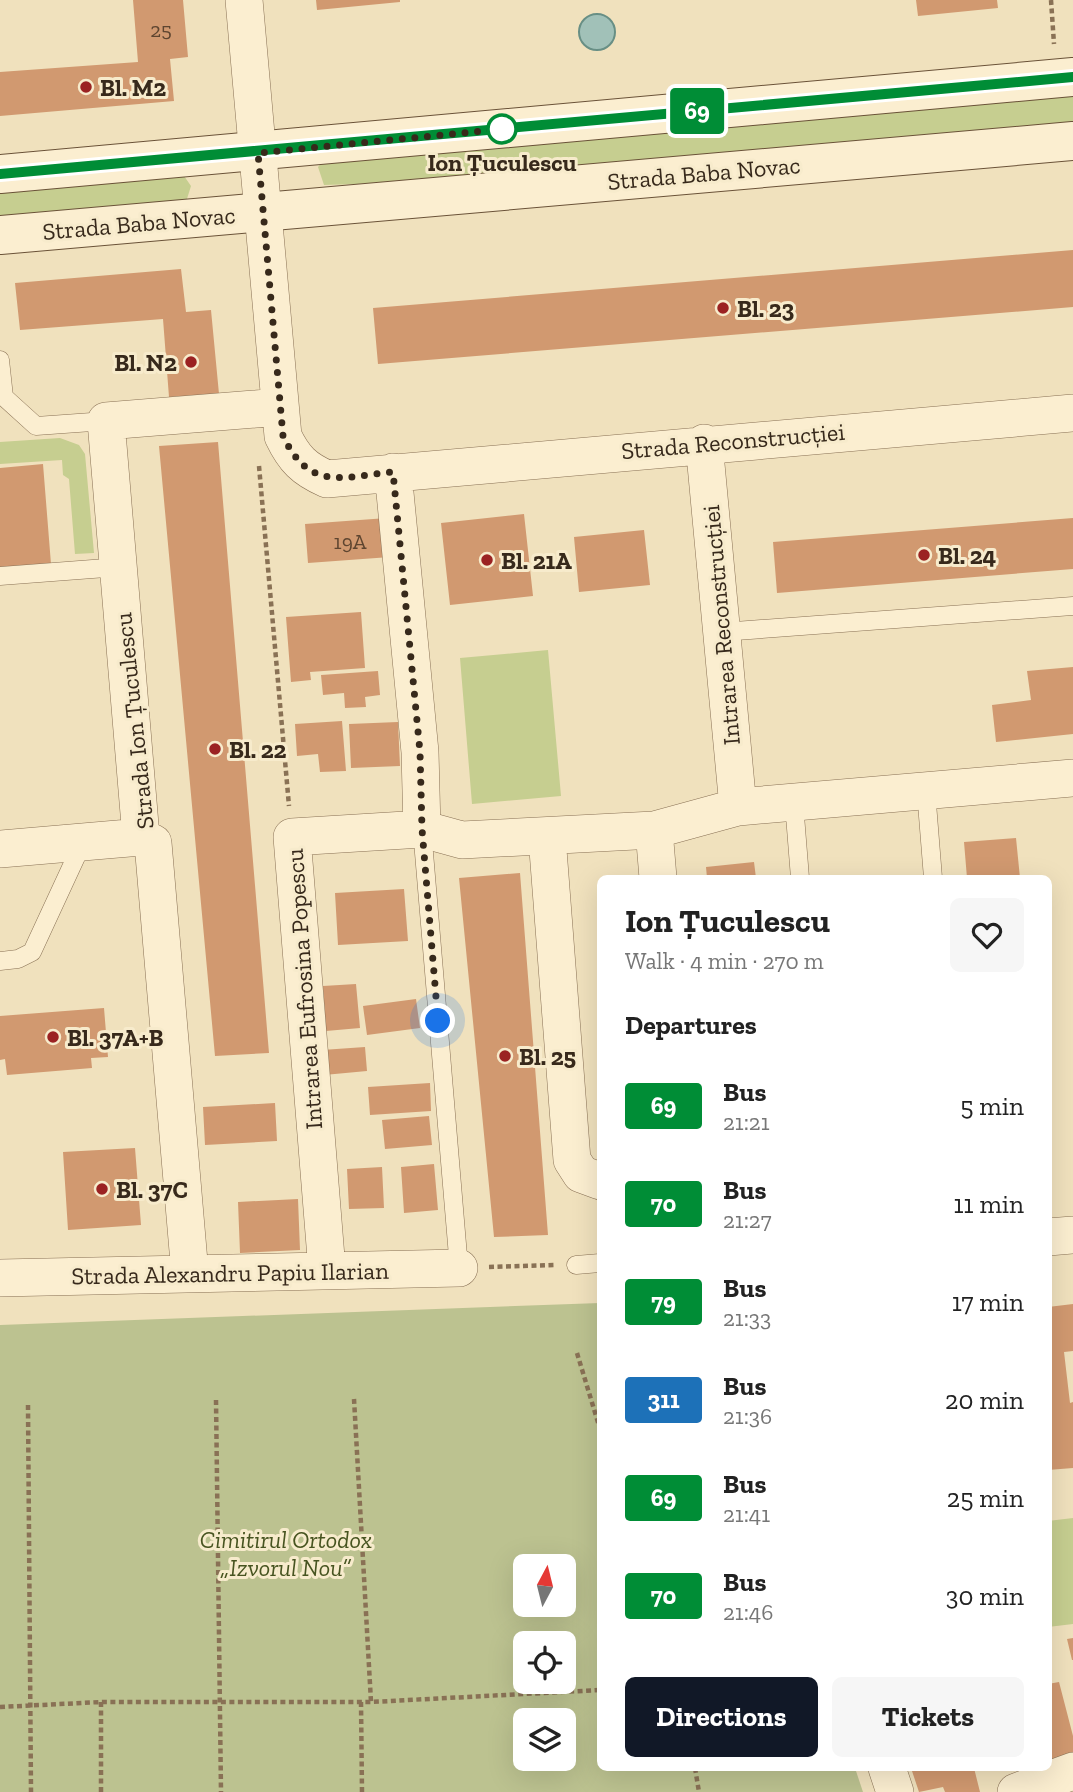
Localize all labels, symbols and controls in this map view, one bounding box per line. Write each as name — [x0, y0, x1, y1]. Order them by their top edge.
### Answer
house number: 25 — [150, 17, 172, 42]
place label: Bl. M2 — [100, 73, 166, 102]
marker: Bl. M2 — [78, 79, 94, 95]
line badge: 69 — [666, 88, 728, 134]
text: 69 — [684, 96, 710, 125]
marker: Ion Țuculescu — [487, 114, 517, 144]
place label: Ion Țuculescu — [427, 148, 577, 177]
street label: Strada Baba Novac — [606, 150, 802, 196]
street label: Strada Baba Novac — [41, 200, 237, 246]
place label: Bl. 23 — [737, 294, 795, 323]
marker: Bl. 23 — [715, 300, 731, 316]
place label: Bl. N2 — [114, 348, 177, 377]
marker: Bl. N2 — [183, 354, 199, 370]
street label: Strada Reconstrucției — [620, 417, 846, 465]
street label: Intrarea Reconstrucției — [696, 503, 746, 746]
house number: 19A — [334, 529, 367, 554]
place label: Bl. 24 — [938, 541, 997, 570]
place label: Bl. 21A — [501, 546, 572, 575]
marker: Bl. 24 — [916, 547, 932, 563]
marker: Bl. 21A — [479, 552, 495, 568]
street label: Strada Ion Țuculescu — [108, 611, 160, 831]
place label: Bl. 22 — [229, 735, 287, 764]
marker: Bl. 22 — [207, 741, 223, 757]
street label: Intrarea Eufrosina Popescu — [280, 847, 328, 1130]
button: heart — [950, 898, 1024, 972]
text: Ion Țuculescu — [625, 901, 830, 940]
text: Walk · 4 min · 270 m — [625, 947, 824, 975]
your location — [420, 1003, 455, 1038]
text: Departures — [625, 1009, 757, 1041]
place label: Bl. 37A+B — [67, 1023, 164, 1052]
marker: Bl. 37A+B — [45, 1029, 61, 1045]
place label: Bl. 25 — [519, 1042, 576, 1071]
marker: Bl. 25 — [497, 1048, 513, 1064]
text: Bus — [723, 1076, 766, 1108]
text: 5 min — [960, 1090, 1024, 1122]
text: 69 — [651, 1091, 676, 1120]
text: 21:21 — [723, 1108, 770, 1136]
text: Bus — [723, 1174, 766, 1206]
place label: Bl. 37C — [116, 1175, 188, 1204]
marker: Bl. 37C — [94, 1181, 110, 1197]
text: 11 min — [953, 1188, 1024, 1220]
text: 70 — [651, 1189, 676, 1218]
text: 21:27 — [723, 1206, 772, 1234]
street label: Strada Alexandru Papiu Ilarian — [71, 1256, 389, 1290]
text: Bus — [723, 1272, 766, 1304]
text: 17 min — [952, 1286, 1024, 1318]
text: 79 — [651, 1287, 676, 1316]
text: 21:33 — [723, 1304, 771, 1332]
text: Bus — [723, 1370, 766, 1402]
text: 20 min — [945, 1384, 1024, 1416]
text: 311 — [647, 1385, 680, 1414]
text: 21:36 — [723, 1402, 772, 1430]
text: Bus — [723, 1468, 766, 1500]
text: 25 min — [947, 1482, 1024, 1514]
text: 69 — [651, 1483, 676, 1512]
text: 21:41 — [723, 1500, 770, 1528]
park label: Cimitirul Ortodox „Izvorul Nou” — [200, 1525, 372, 1582]
north arrow — [513, 1554, 576, 1617]
map controls — [513, 1554, 576, 1771]
text: Bus — [723, 1566, 766, 1598]
text: 30 min — [946, 1580, 1024, 1612]
text: 70 — [651, 1581, 676, 1610]
text: 21:46 — [723, 1598, 773, 1626]
button: locate — [513, 1631, 576, 1694]
button: Directions — [625, 1677, 818, 1757]
button: Tickets — [832, 1677, 1024, 1757]
button: layers — [513, 1708, 576, 1771]

